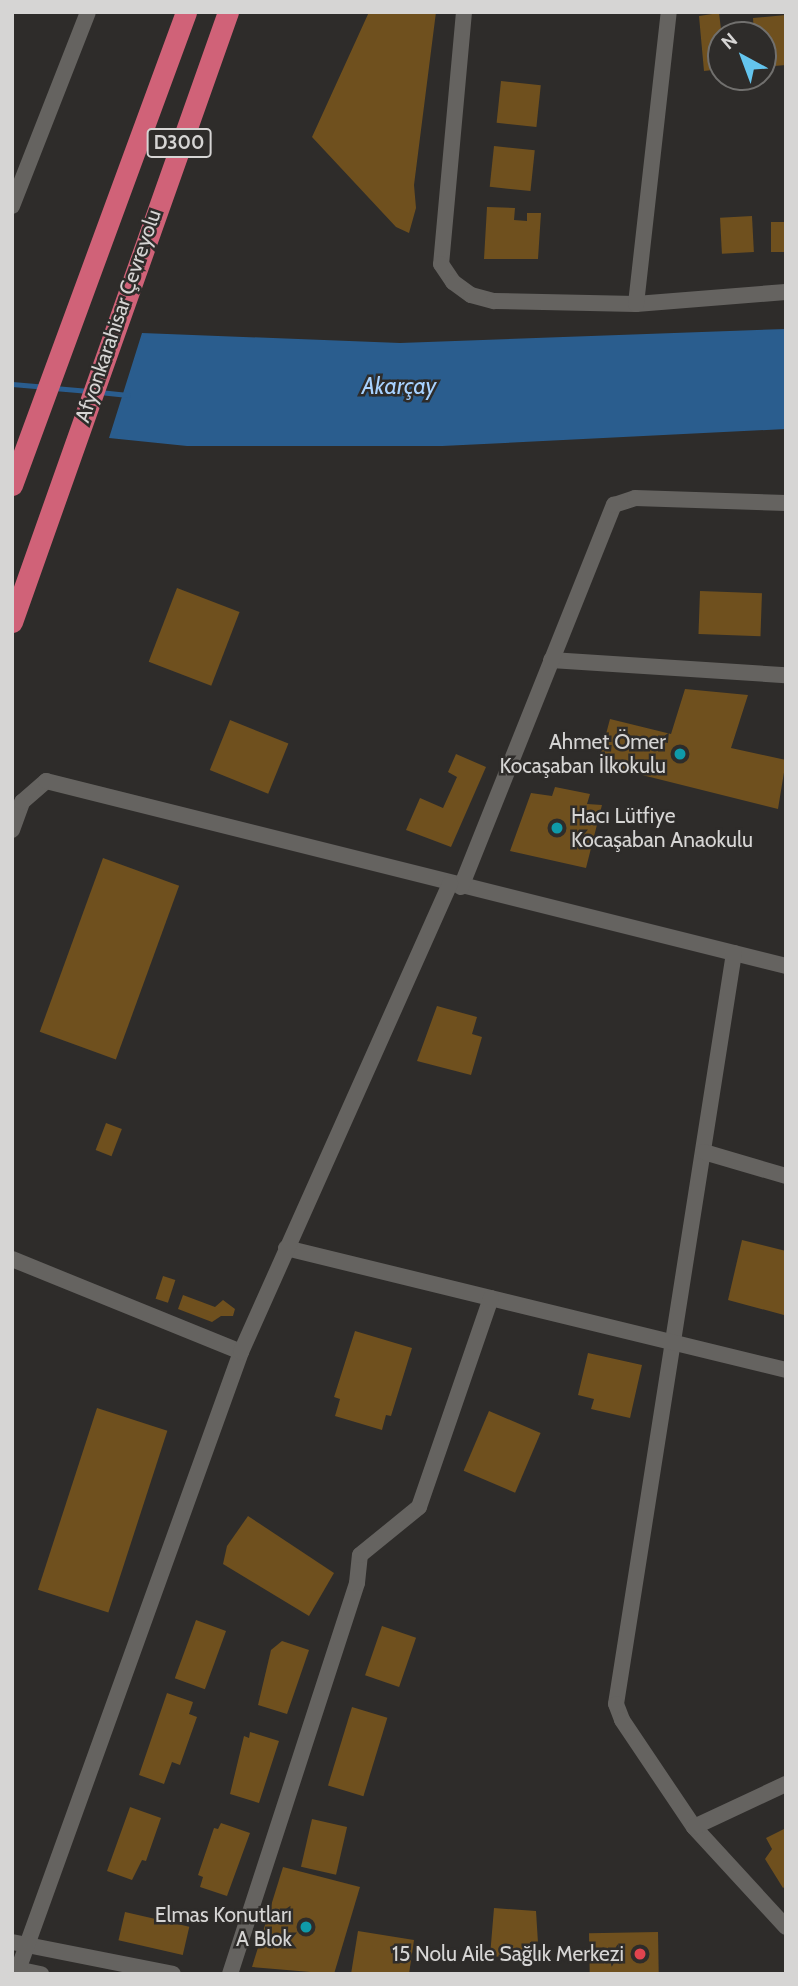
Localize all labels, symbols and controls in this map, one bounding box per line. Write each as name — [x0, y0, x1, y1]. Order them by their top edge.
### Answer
north arrow — [707, 21, 777, 91]
text: N — [717, 28, 742, 54]
road number: D300 — [146, 127, 212, 158]
street label: Afyonkarahisar Çevreyolu — [70, 206, 166, 426]
water label: Akarçay — [362, 372, 436, 400]
place label: Ahmet Ömer Kocaşaban İlkokulu — [500, 729, 666, 779]
marker: Ahmet Ömer Kocaşaban İlkokulu — [672, 746, 688, 762]
place label: Hacı Lütfiye Kocaşaban Anaokulu — [571, 803, 753, 853]
marker: Hacı Lütfiye Kocaşaban Anaokulu — [549, 820, 565, 836]
place label: Elmas Konutları A Blok — [155, 1902, 292, 1952]
marker: Elmas Konutları A Blok — [298, 1919, 314, 1935]
place label: 15 Nolu Aile Sağlık Merkezi — [392, 1941, 624, 1967]
marker: 15 Nolu Aile Sağlık Merkezi — [630, 1944, 650, 1964]

